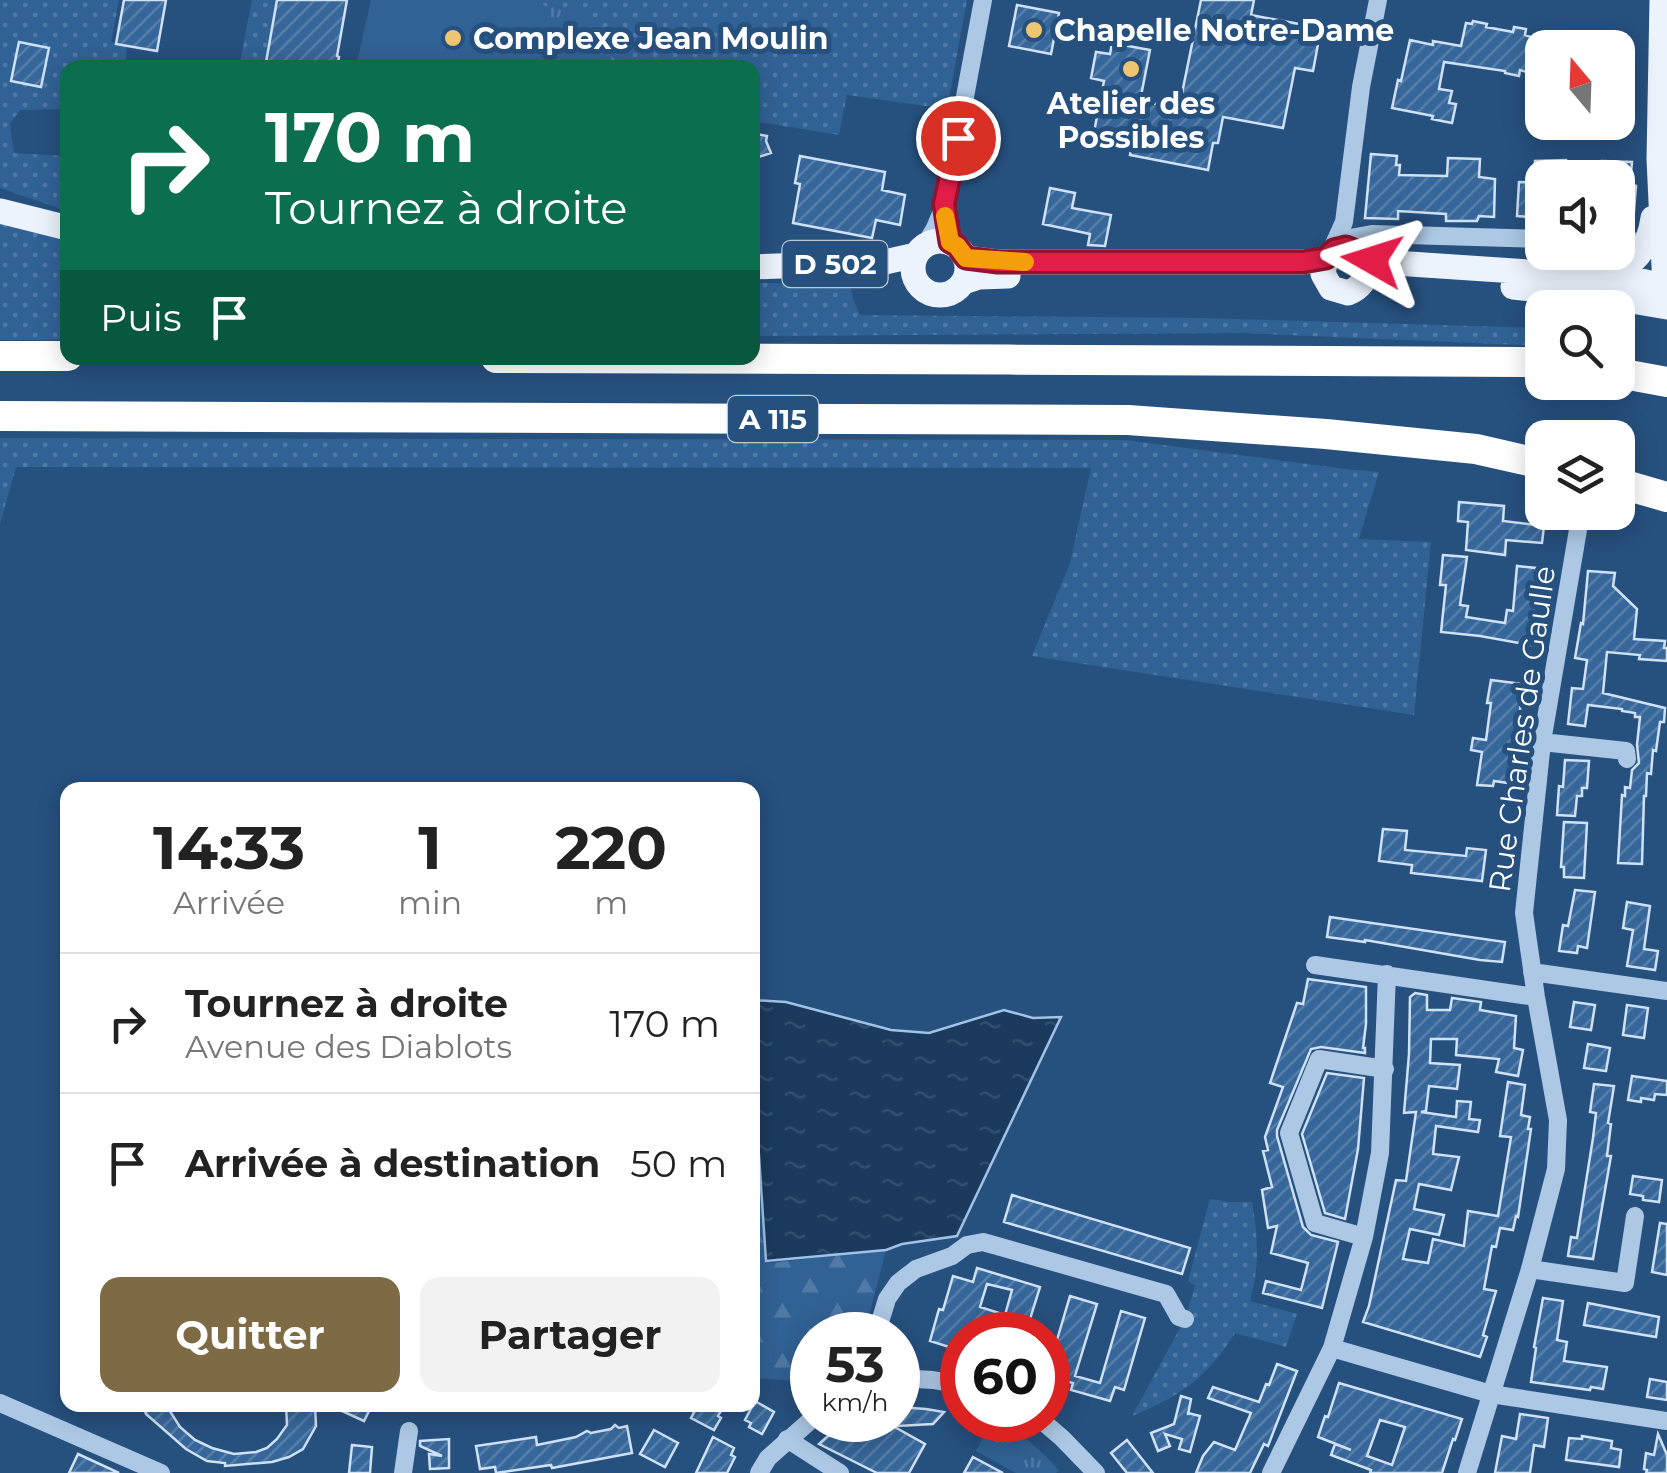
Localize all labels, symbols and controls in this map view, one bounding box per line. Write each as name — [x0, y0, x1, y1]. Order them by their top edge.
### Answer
place label: Chapelle Notre-Dame — [1054, 12, 1394, 49]
marker: Chapelle Notre-Dame — [1023, 19, 1045, 41]
place label: Complexe Jean Moulin — [473, 20, 828, 57]
marker: Complexe Jean Moulin — [442, 27, 464, 49]
north arrow — [1525, 30, 1635, 140]
map controls — [1525, 30, 1635, 530]
marker: Atelier des Possibles — [1120, 58, 1142, 80]
place label: Atelier des Possibles — [1046, 85, 1215, 156]
text: 170 m — [265, 94, 475, 180]
pin — [916, 96, 1001, 181]
icon: right — [100, 100, 230, 230]
icon: arrive — [931, 111, 986, 166]
button: sound — [1525, 160, 1635, 270]
text: Tournez à droite — [265, 180, 628, 235]
position arrow — [1320, 208, 1424, 312]
road number: D 502 — [782, 241, 888, 287]
icon: arrive — [202, 290, 257, 345]
button: search — [1525, 290, 1635, 400]
text: Puis — [100, 294, 182, 341]
road number: A 115 — [728, 396, 818, 442]
button: layers — [1525, 420, 1635, 530]
street label: Rue Charles de Gaulle — [1481, 563, 1563, 895]
text: 14:33 — [153, 811, 305, 884]
text: 1 — [418, 811, 442, 884]
text: 220 — [555, 811, 667, 884]
text: Arrivée — [173, 883, 285, 922]
text: min — [398, 883, 462, 922]
text: m — [594, 883, 628, 922]
text: Tournez à droite — [185, 980, 508, 1027]
icon: right — [100, 996, 155, 1051]
text: 170 m — [609, 1000, 720, 1047]
text: Avenue des Diablots — [185, 1027, 512, 1066]
icon: arrive — [100, 1136, 155, 1191]
text: Arrivée à destination — [185, 1140, 600, 1187]
text: 50 m — [630, 1140, 727, 1187]
button: Quitter — [100, 1277, 400, 1392]
button: Partager — [420, 1277, 720, 1392]
speed limit sign: 60 — [940, 1312, 1070, 1442]
text: 53 — [825, 1334, 885, 1395]
text: km/h — [822, 1387, 888, 1417]

